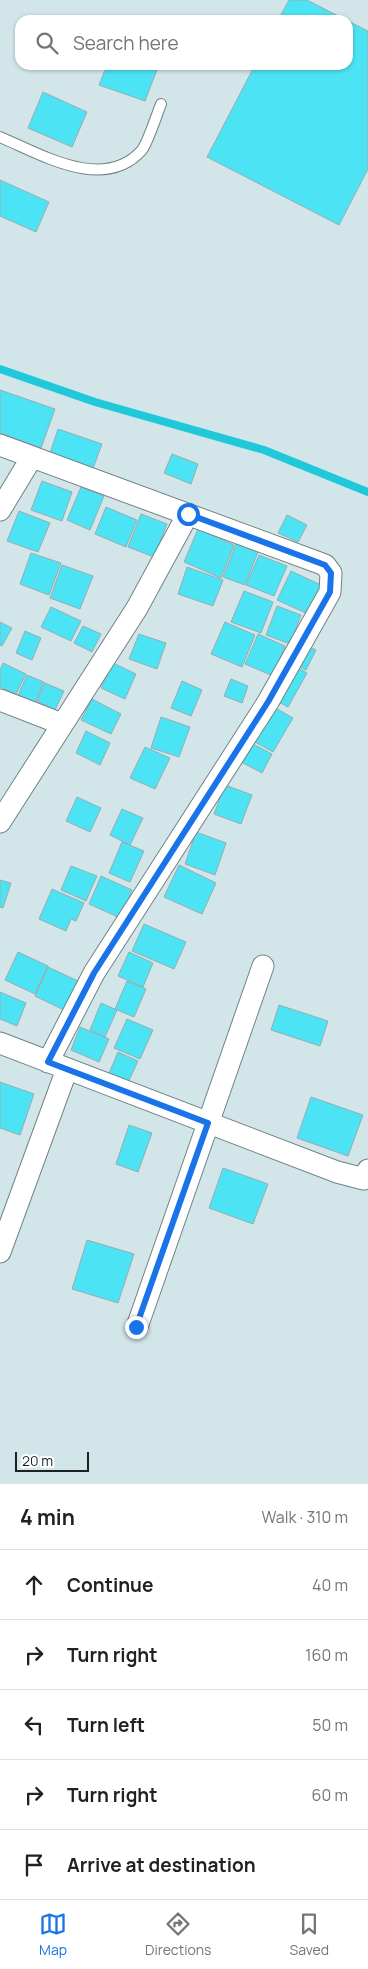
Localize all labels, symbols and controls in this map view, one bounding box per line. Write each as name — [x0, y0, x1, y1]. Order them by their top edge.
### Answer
search box — [15, 15, 353, 70]
icon: search — [33, 29, 61, 57]
text: Search here — [73, 30, 179, 56]
route start — [177, 503, 200, 526]
route end — [125, 1316, 148, 1339]
scale bar — [15, 1449, 89, 1472]
text: 20 m — [22, 1451, 53, 1470]
text: 4 min — [20, 1503, 75, 1531]
text: Walk · 310 m — [262, 1506, 348, 1528]
icon: ahead — [20, 1571, 48, 1599]
text: Continue — [67, 1572, 153, 1598]
text: 40 m — [312, 1574, 348, 1596]
icon: right — [20, 1641, 48, 1669]
text: Turn right — [67, 1642, 157, 1668]
text: 160 m — [305, 1644, 348, 1666]
icon: left — [20, 1711, 48, 1739]
text: Turn left — [67, 1712, 145, 1738]
text: 50 m — [312, 1714, 348, 1736]
icon: right — [20, 1781, 48, 1809]
text: Turn right — [67, 1782, 157, 1808]
text: 60 m — [312, 1784, 348, 1806]
icon: arrive — [20, 1851, 48, 1879]
text: Arrive at destination — [67, 1852, 256, 1878]
tab: Map — [39, 1910, 67, 1959]
tab: Directions — [145, 1910, 211, 1959]
tab: Saved — [290, 1910, 329, 1959]

